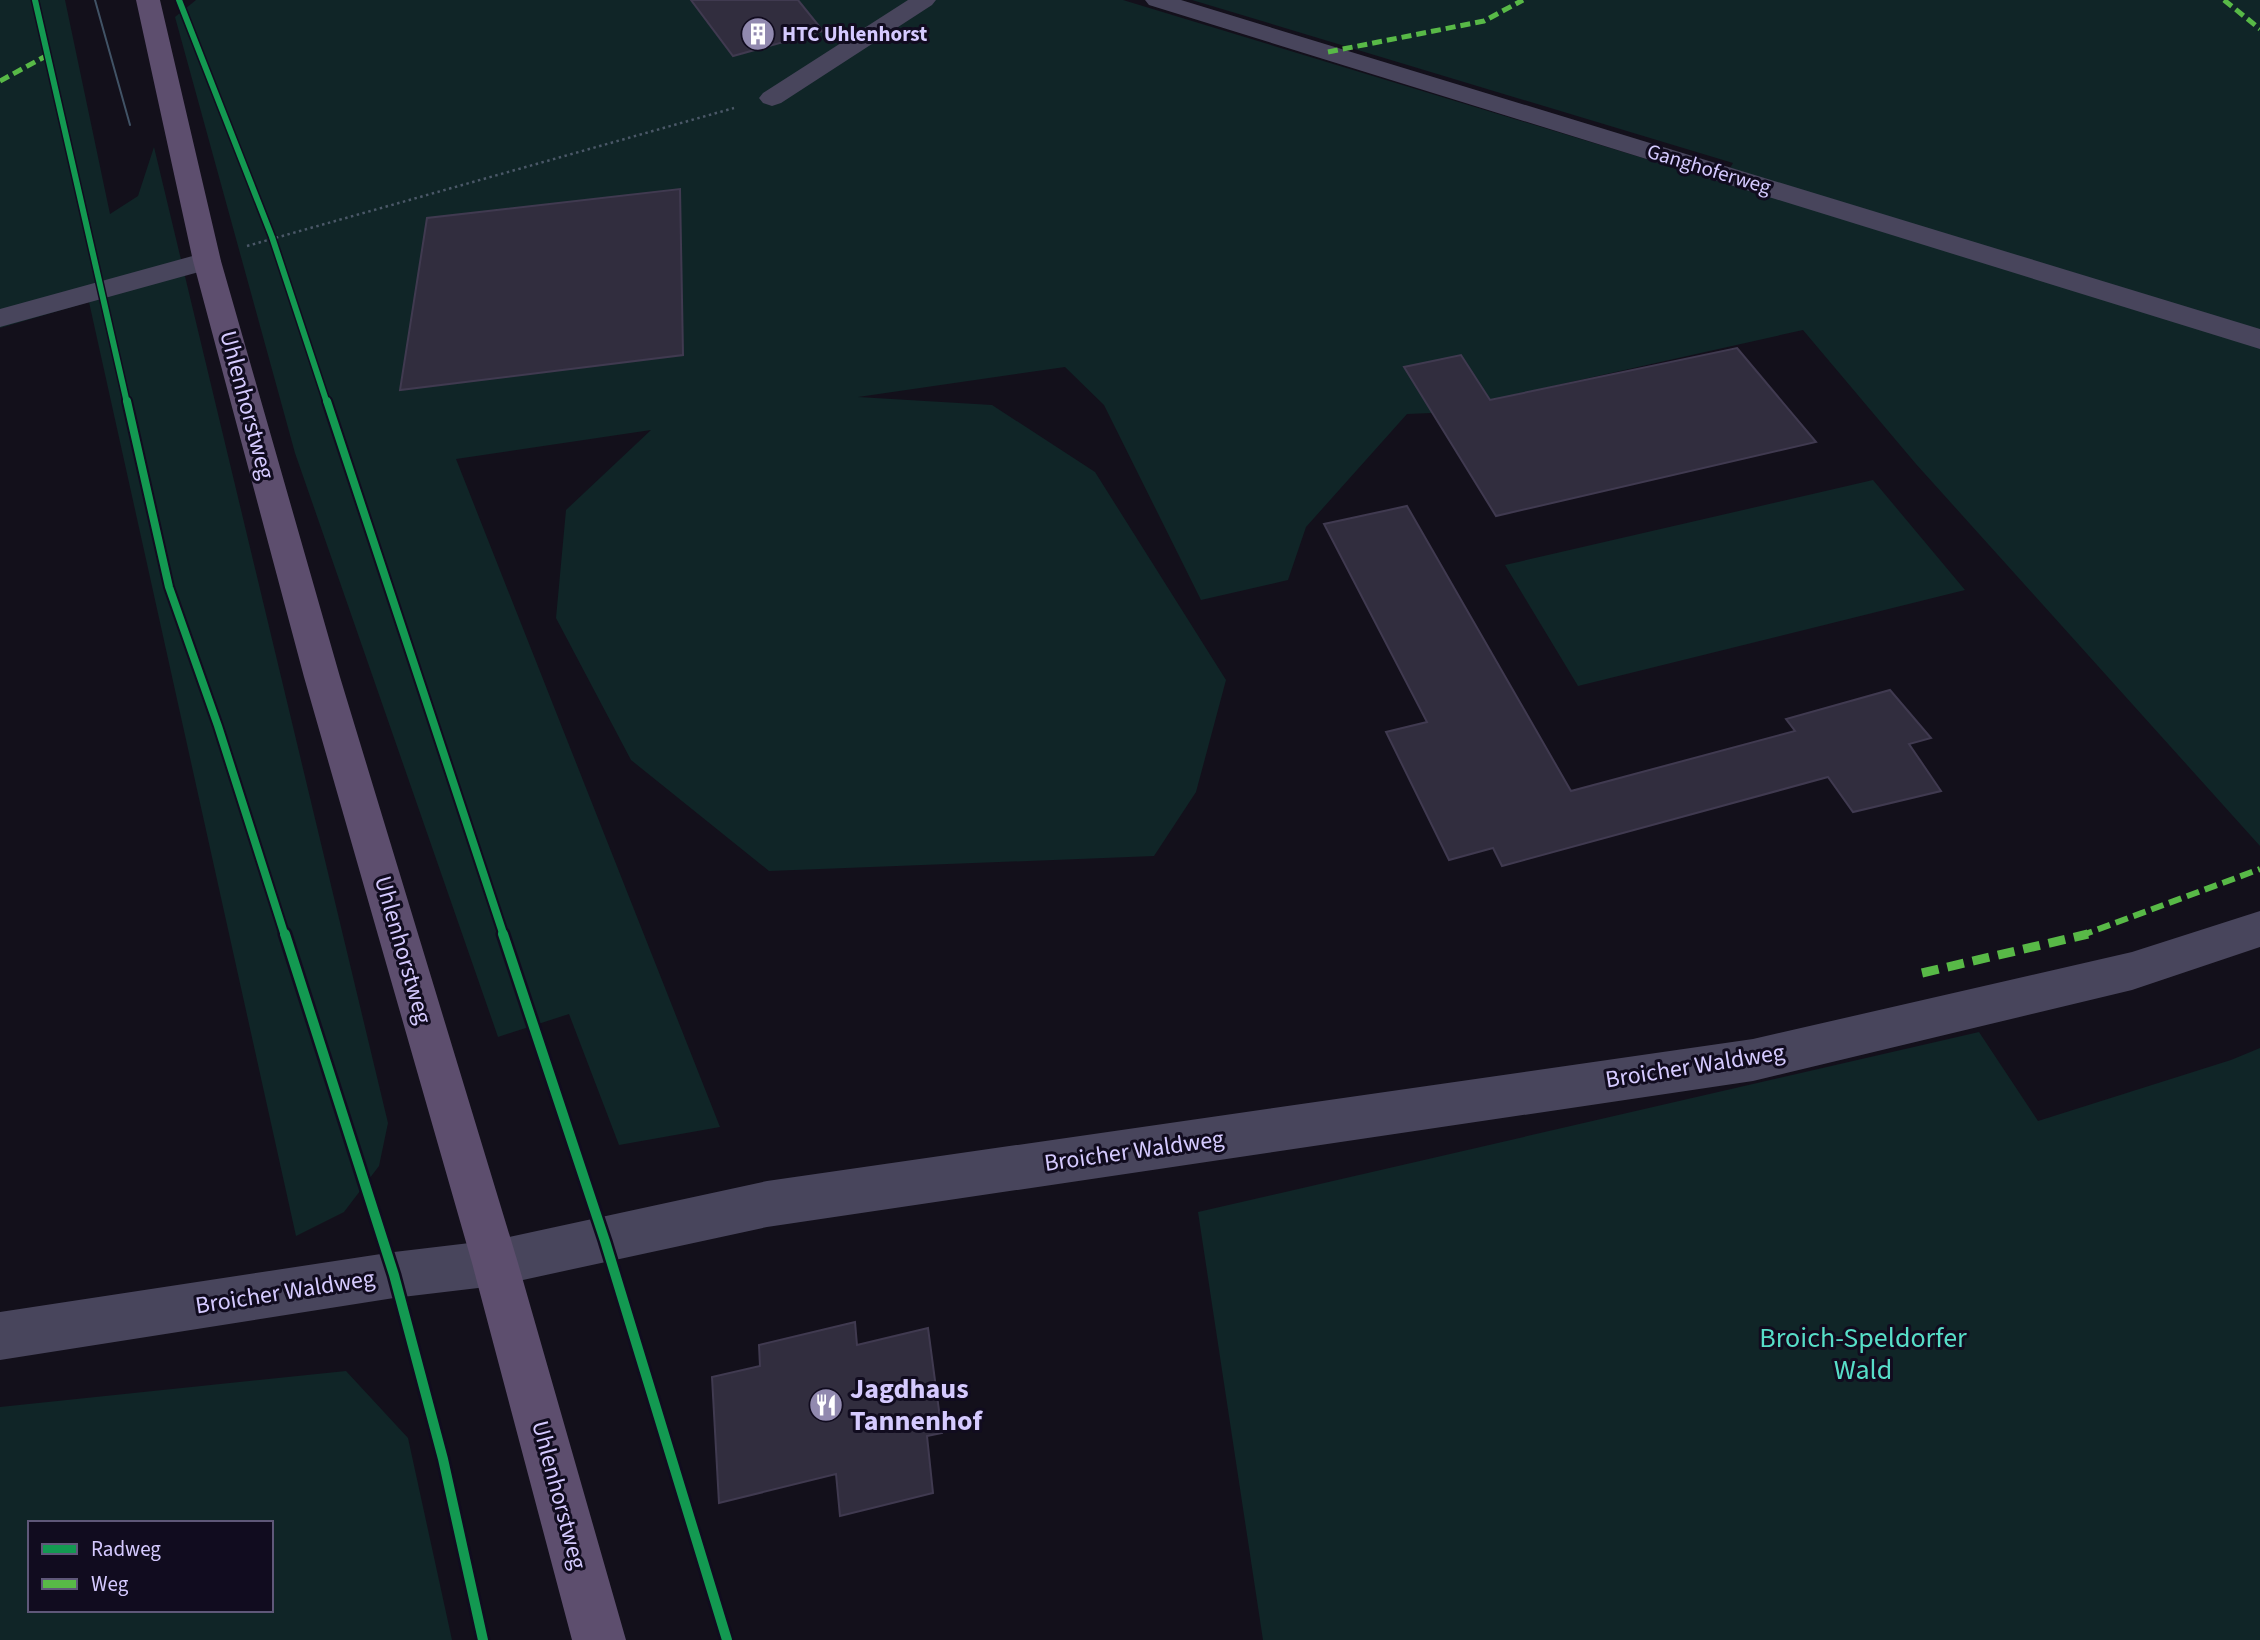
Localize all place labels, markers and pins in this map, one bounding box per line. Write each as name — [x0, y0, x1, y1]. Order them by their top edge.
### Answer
building icon: HTC Uhlenhorst — [739, 15, 777, 53]
place label: HTC Uhlenhorst — [782, 19, 927, 49]
place label: Jagdhaus Tannenhof — [850, 1369, 983, 1441]
restaurant icon: Jagdhaus Tannenhof — [807, 1386, 845, 1424]

